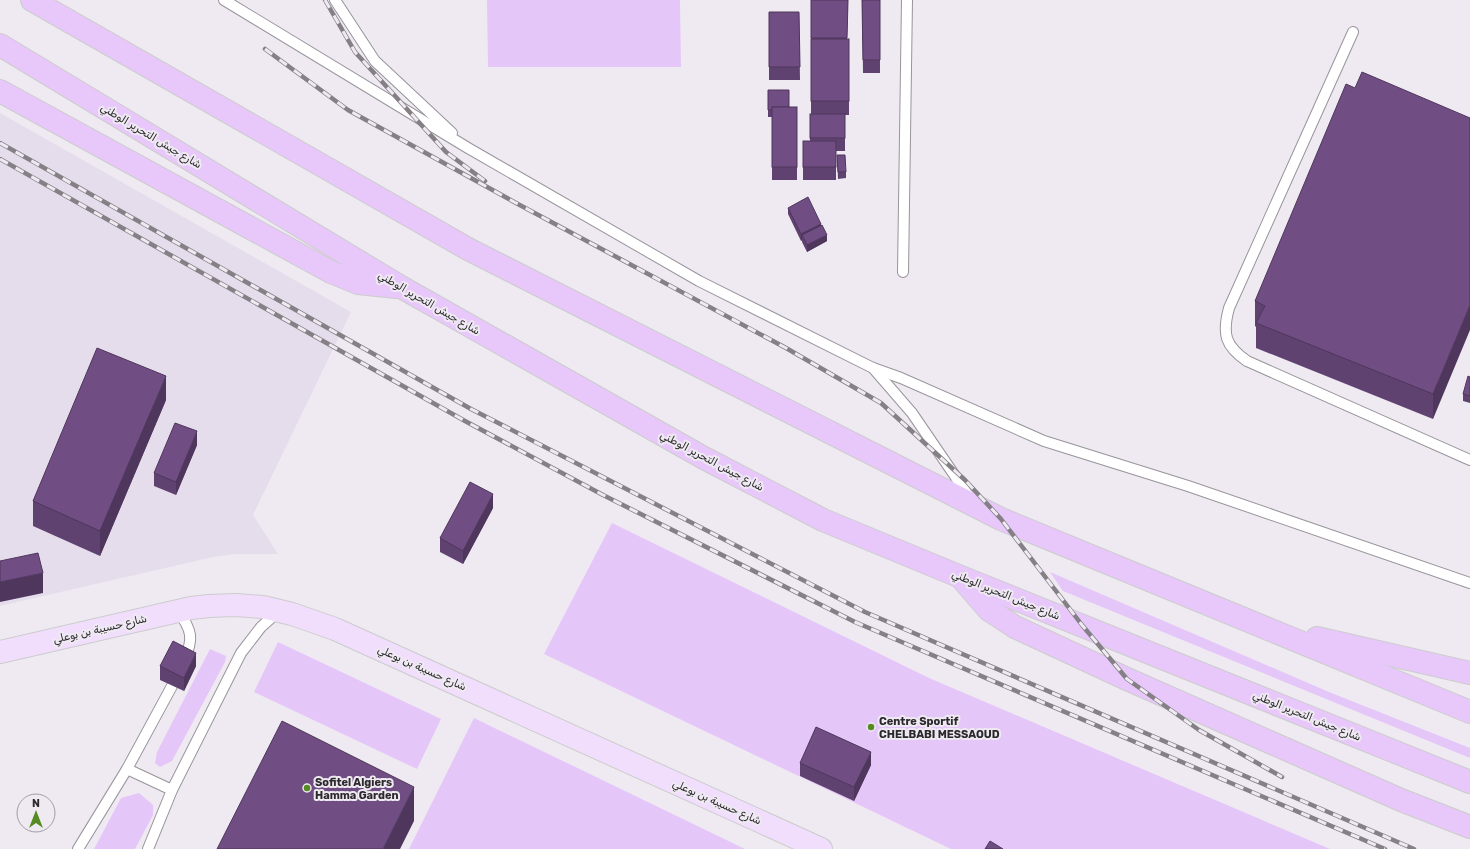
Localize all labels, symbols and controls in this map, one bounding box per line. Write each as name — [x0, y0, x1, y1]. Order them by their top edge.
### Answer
street label: شارع جيش التحرير الوطني — [97, 101, 204, 173]
street label: شارع جيش التحرير الوطني — [375, 268, 482, 339]
street label: شارع جيش التحرير الوطني — [657, 428, 766, 496]
street label: شارع جيش التحرير الوطني — [949, 567, 1062, 625]
street label: شارع حسيبة بن بوعلي — [52, 612, 149, 648]
street label: شارع حسيبة بن بوعلي — [375, 643, 468, 695]
street label: شارع جيش التحرير الوطني — [1250, 688, 1363, 746]
place label: Centre Sportif CHELBABI MESSAOUD — [879, 715, 1000, 741]
marker: Centre Sportif CHELBABI MESSAOUD — [866, 722, 876, 732]
place label: Sofitel Algiers Hamma Garden — [315, 776, 399, 802]
street label: شارع حسيبة بن بوعلي — [670, 777, 763, 829]
marker: Sofitel Algiers Hamma Garden — [302, 783, 312, 793]
north arrow — [16, 793, 56, 833]
text: N — [32, 797, 40, 810]

